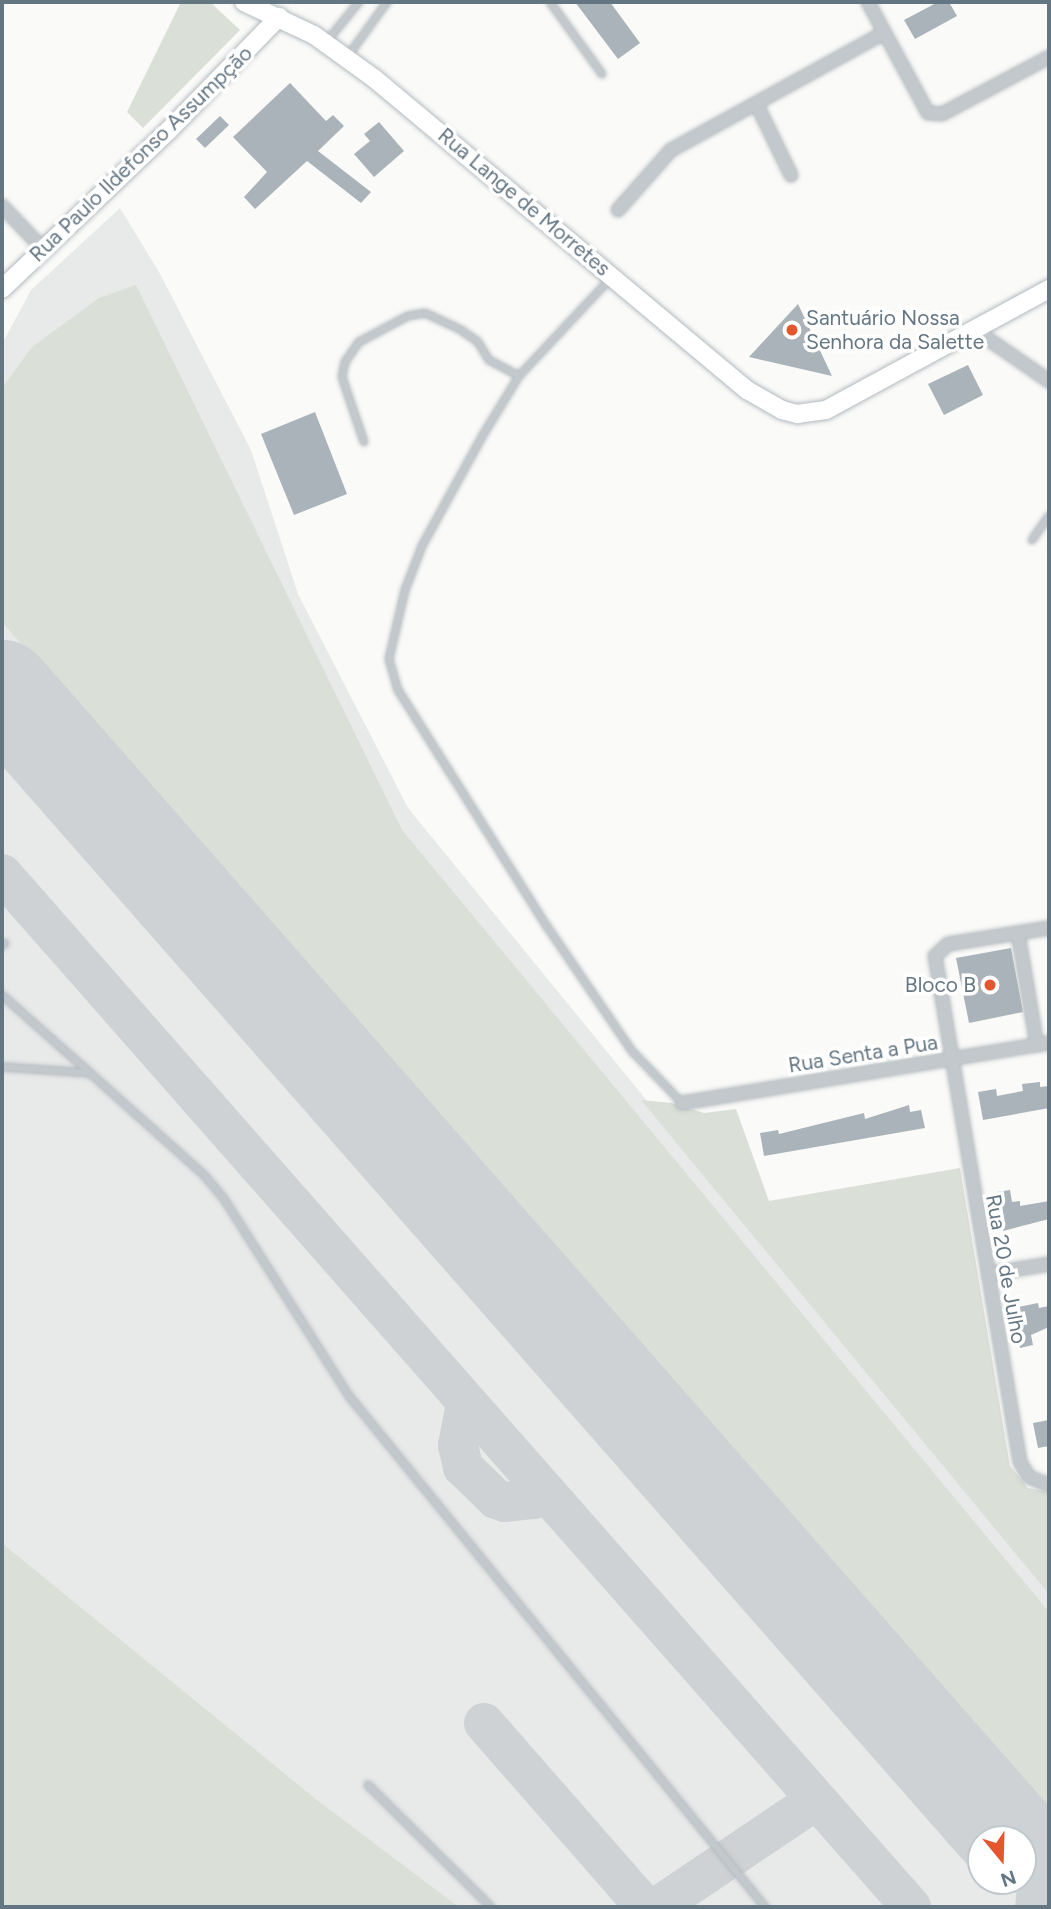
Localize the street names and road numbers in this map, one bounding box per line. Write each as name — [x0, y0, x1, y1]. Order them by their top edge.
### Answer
street label: Rua Paulo Ildefonso Assumpção — [24, 41, 258, 267]
street label: Rua Lange de Morretes — [433, 123, 615, 281]
street label: Rua Senta a Pua — [786, 1030, 940, 1078]
street label: Rua 20 de Julho — [980, 1192, 1032, 1346]

